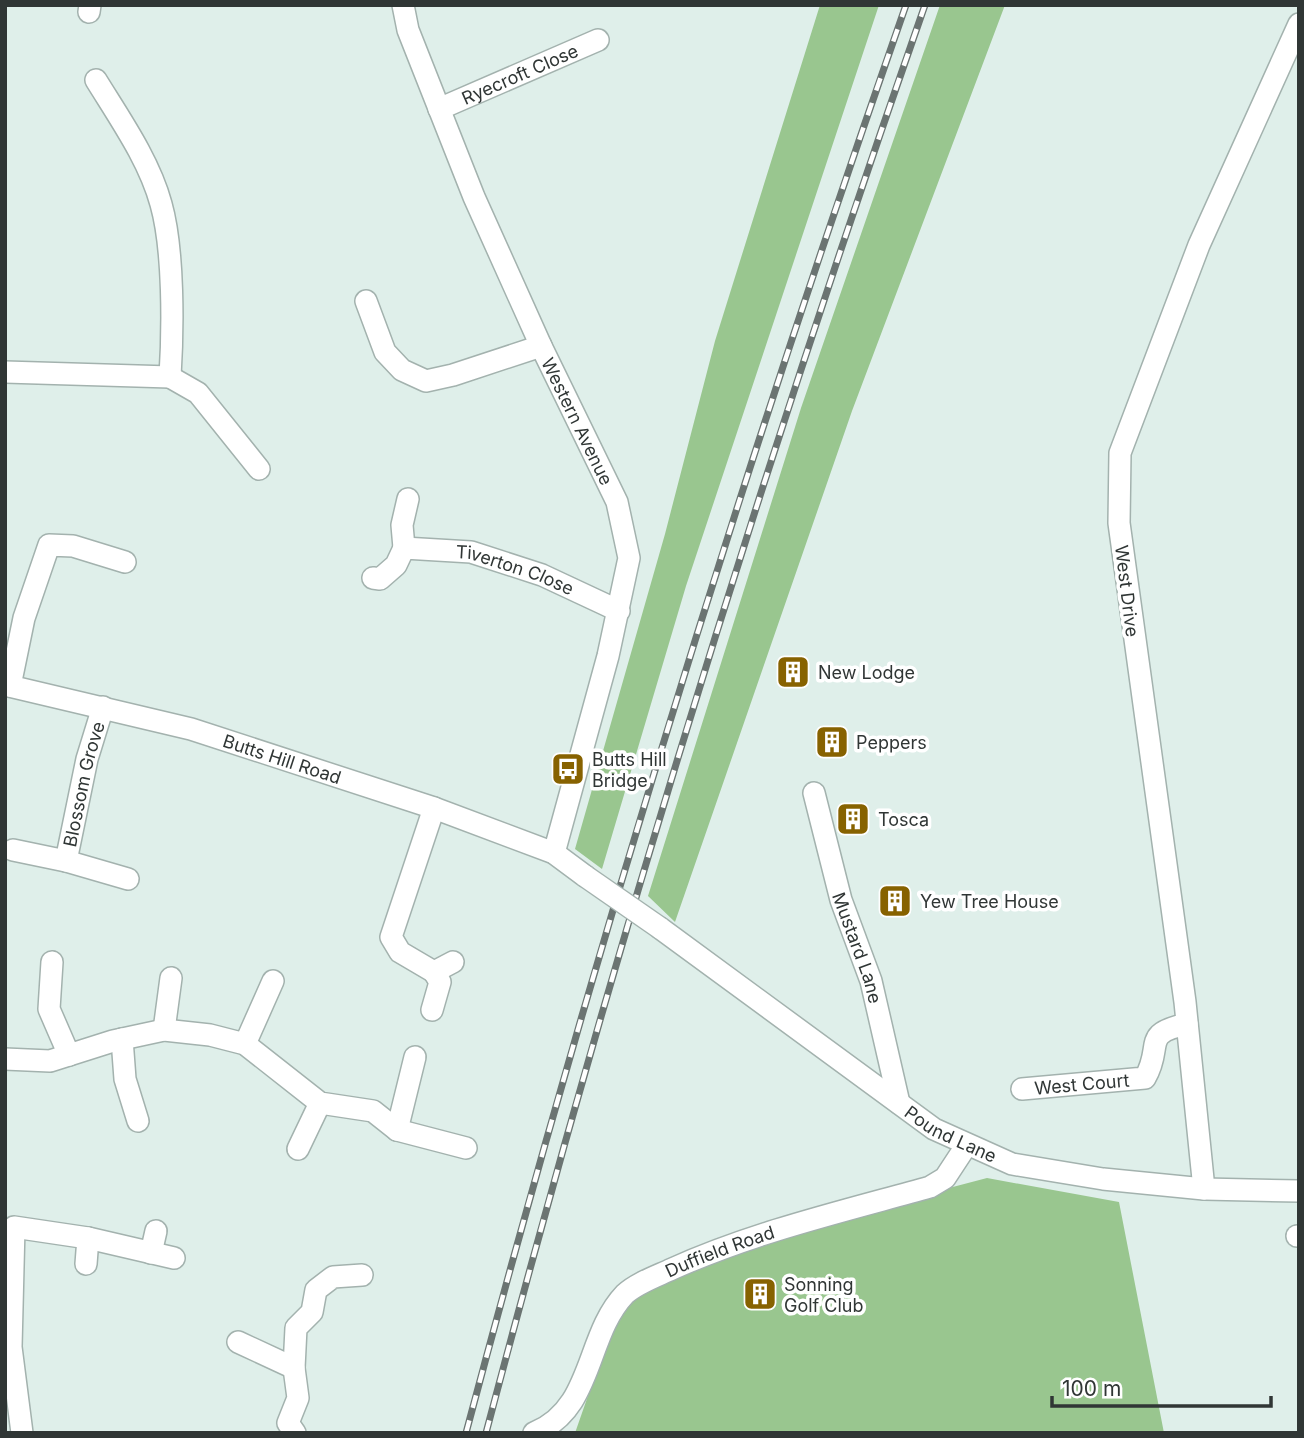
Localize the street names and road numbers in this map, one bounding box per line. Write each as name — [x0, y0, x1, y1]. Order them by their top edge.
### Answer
street label: Ryecroft Close — [458, 40, 581, 108]
street label: Western Avenue — [538, 354, 617, 488]
street label: Tiverton Close — [455, 541, 577, 599]
street label: West Drive — [1111, 544, 1143, 638]
street label: Blossom Grove — [59, 719, 108, 849]
street label: Butts Hill Road — [220, 730, 344, 788]
street label: Mustard Lane — [829, 889, 886, 1005]
street label: West Court — [1033, 1069, 1130, 1098]
street label: Pound Lane — [901, 1101, 1000, 1166]
street label: Duffield Road — [662, 1221, 777, 1281]

